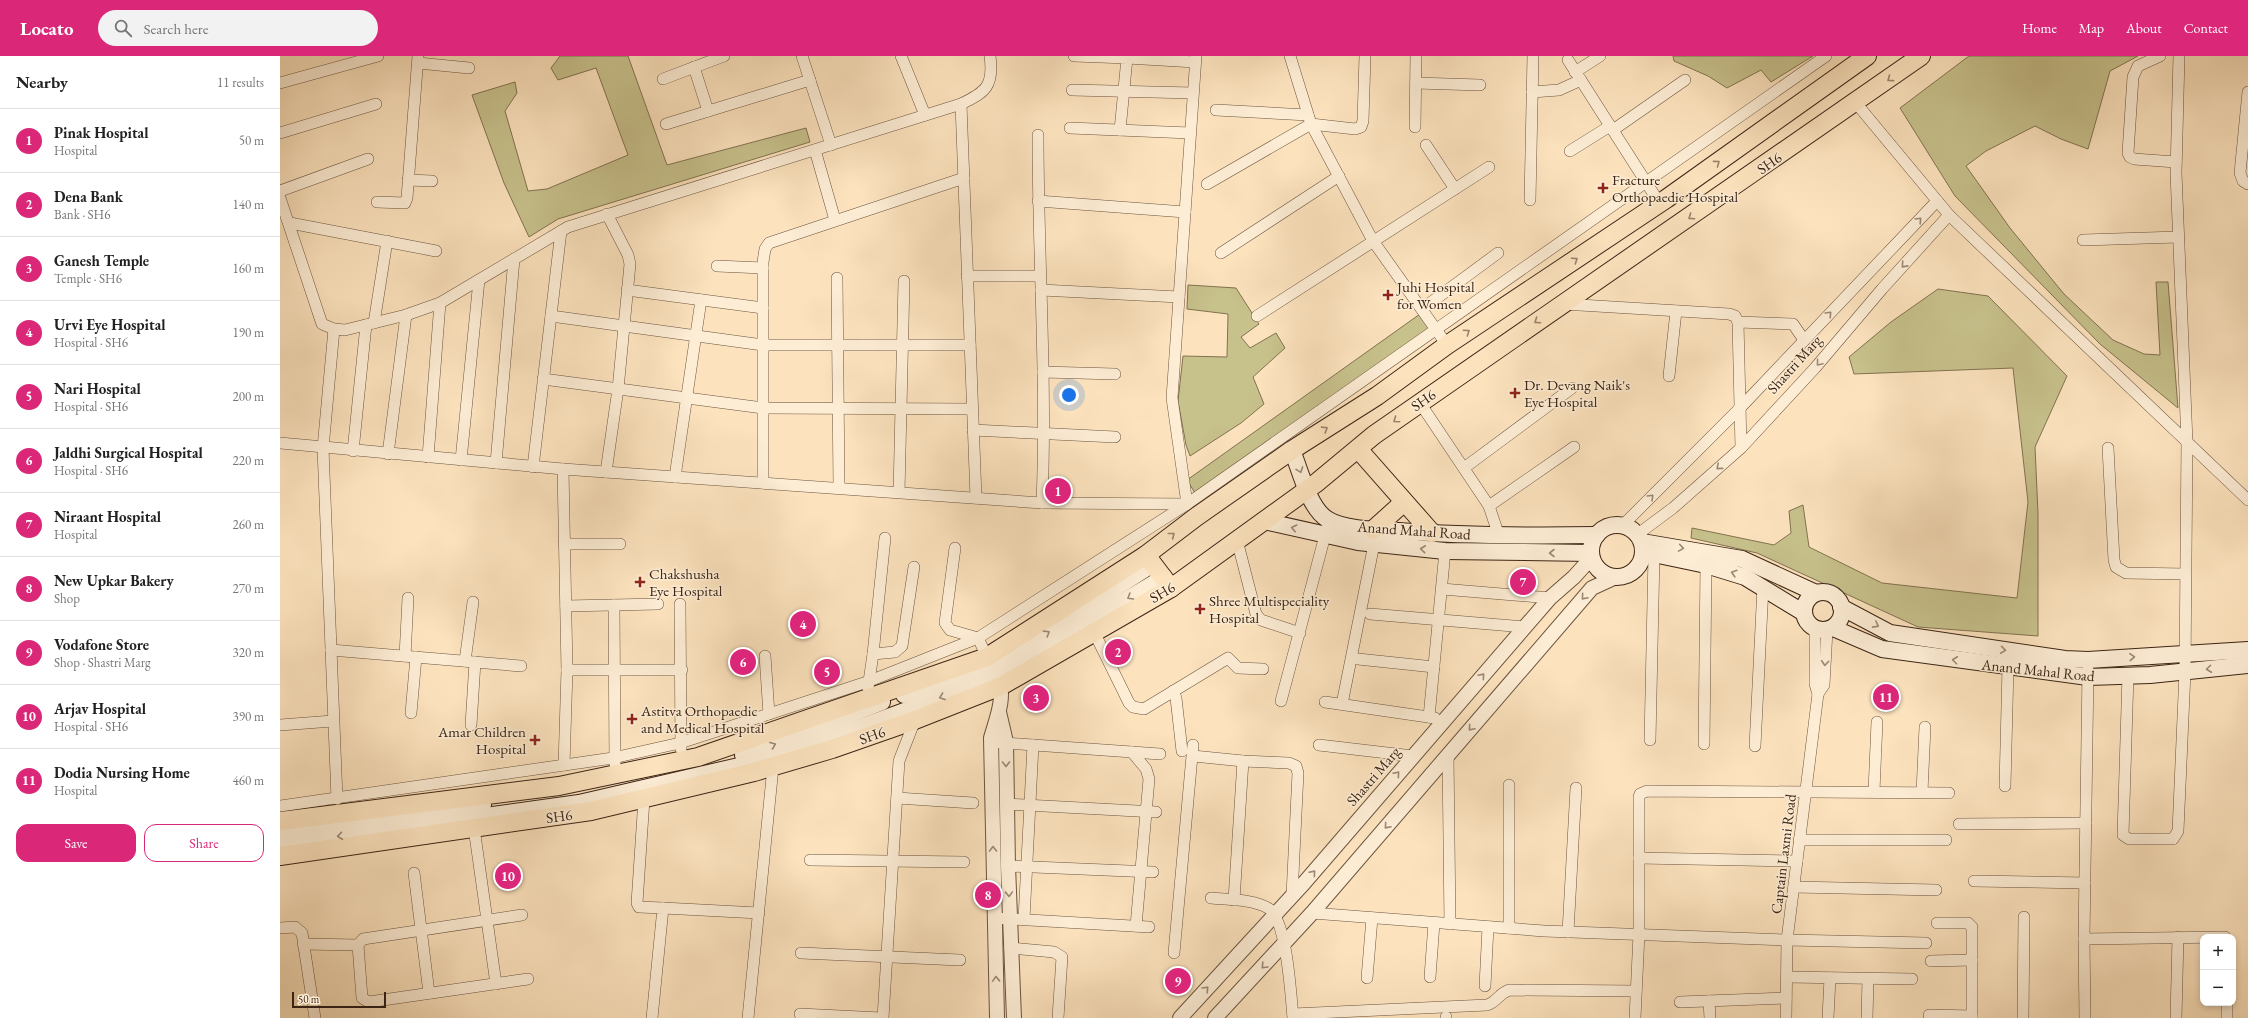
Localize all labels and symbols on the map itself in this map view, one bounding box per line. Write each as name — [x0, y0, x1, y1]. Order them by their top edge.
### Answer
one-way arrow — [1887, 74, 1894, 81]
street label: SH6 — [1753, 148, 1785, 178]
one-way arrow — [1713, 160, 1720, 167]
place label: Fracture Orthopaedic Hospital — [1612, 170, 1738, 206]
marker: Fracture Orthopaedic Hospital — [1597, 182, 1609, 194]
one-way arrow — [1688, 212, 1695, 220]
one-way arrow — [1914, 217, 1922, 225]
one-way arrow — [1571, 258, 1578, 265]
one-way arrow — [1901, 260, 1909, 268]
place label: Juhi Hospital for Women — [1395, 277, 1475, 313]
marker: Juhi Hospital for Women — [1382, 289, 1394, 301]
one-way arrow — [1824, 311, 1832, 319]
one-way arrow — [1534, 316, 1541, 324]
one-way arrow — [1463, 330, 1470, 337]
street label: Shastri Marg — [1763, 330, 1826, 397]
one-way arrow — [1816, 359, 1823, 366]
place label: Dr. Devang Naik's Eye Hospital — [1524, 375, 1630, 411]
your location — [1059, 385, 1079, 405]
street label: SH6 — [1407, 385, 1439, 415]
marker: Dr. Devang Naik's Eye Hospital — [1509, 387, 1521, 399]
one-way arrow — [1393, 415, 1400, 422]
one-way arrow — [1321, 426, 1328, 434]
one-way arrow — [1716, 462, 1724, 469]
one-way arrow — [1295, 466, 1303, 473]
pin: 1 — [1045, 476, 1071, 506]
one-way arrow — [1646, 494, 1653, 502]
street label: Anand Mahal Road — [1356, 516, 1472, 543]
one-way arrow — [1291, 524, 1298, 533]
one-way arrow — [1168, 533, 1175, 540]
one-way arrow — [1678, 543, 1684, 552]
one-way arrow — [1420, 545, 1426, 554]
one-way arrow — [1549, 549, 1555, 557]
place label: Chakshusha Eye Hospital — [649, 564, 723, 600]
pin: 7 — [1510, 567, 1536, 597]
one-way arrow — [1730, 569, 1737, 578]
marker: Chakshusha Eye Hospital — [634, 576, 646, 588]
street label: SH6 — [1146, 577, 1178, 607]
place label: Shree Multispeciality Hospital — [1209, 591, 1330, 627]
one-way arrow — [1127, 593, 1134, 600]
one-way arrow — [1581, 593, 1588, 600]
marker: Shree Multispeciality Hospital — [1194, 603, 1206, 615]
pin: 4 — [790, 609, 816, 639]
one-way arrow — [1872, 620, 1879, 628]
one-way arrow — [1043, 630, 1050, 637]
pin: 2 — [1105, 637, 1131, 667]
one-way arrow — [1999, 645, 2006, 654]
pin: 6 — [730, 647, 756, 677]
one-way arrow — [2129, 653, 2135, 662]
street label: Anand Mahal Road — [1979, 655, 2096, 685]
one-way arrow — [1952, 656, 1958, 665]
pin: 5 — [814, 657, 840, 687]
one-way arrow — [1821, 660, 1830, 666]
one-way arrow — [2206, 665, 2212, 674]
one-way arrow — [1478, 673, 1485, 681]
pin: 11 — [1873, 682, 1899, 712]
pin: 3 — [1023, 683, 1049, 713]
one-way arrow — [938, 692, 945, 701]
place label: Astitva Orthopaedic and Medical Hospital — [640, 701, 765, 737]
marker: Astitva Orthopaedic and Medical Hospital — [626, 713, 638, 725]
place label: Amar Children Hospital — [437, 722, 526, 758]
street label: SH6 — [856, 722, 888, 748]
one-way arrow — [1469, 723, 1476, 730]
marker: Amar Children Hospital — [529, 734, 541, 746]
one-way arrow — [769, 742, 776, 750]
street label: Shastri Marg — [1342, 742, 1404, 810]
one-way arrow — [1002, 761, 1010, 767]
one-way arrow — [1393, 771, 1400, 779]
street label: Captain Laxmi Road — [1766, 793, 1800, 915]
street label: SH6 — [545, 805, 573, 827]
one-way arrow — [1384, 821, 1391, 829]
one-way arrow — [337, 831, 343, 840]
one-way arrow — [989, 846, 997, 852]
pin: 10 — [495, 861, 521, 891]
one-way arrow — [1308, 870, 1315, 877]
pin: 8 — [975, 880, 1001, 910]
one-way arrow — [1004, 891, 1013, 897]
one-way arrow — [1261, 961, 1268, 968]
pin: 9 — [1165, 966, 1191, 996]
one-way arrow — [992, 976, 1001, 982]
one-way arrow — [1201, 986, 1209, 994]
scale bar — [292, 990, 386, 1009]

